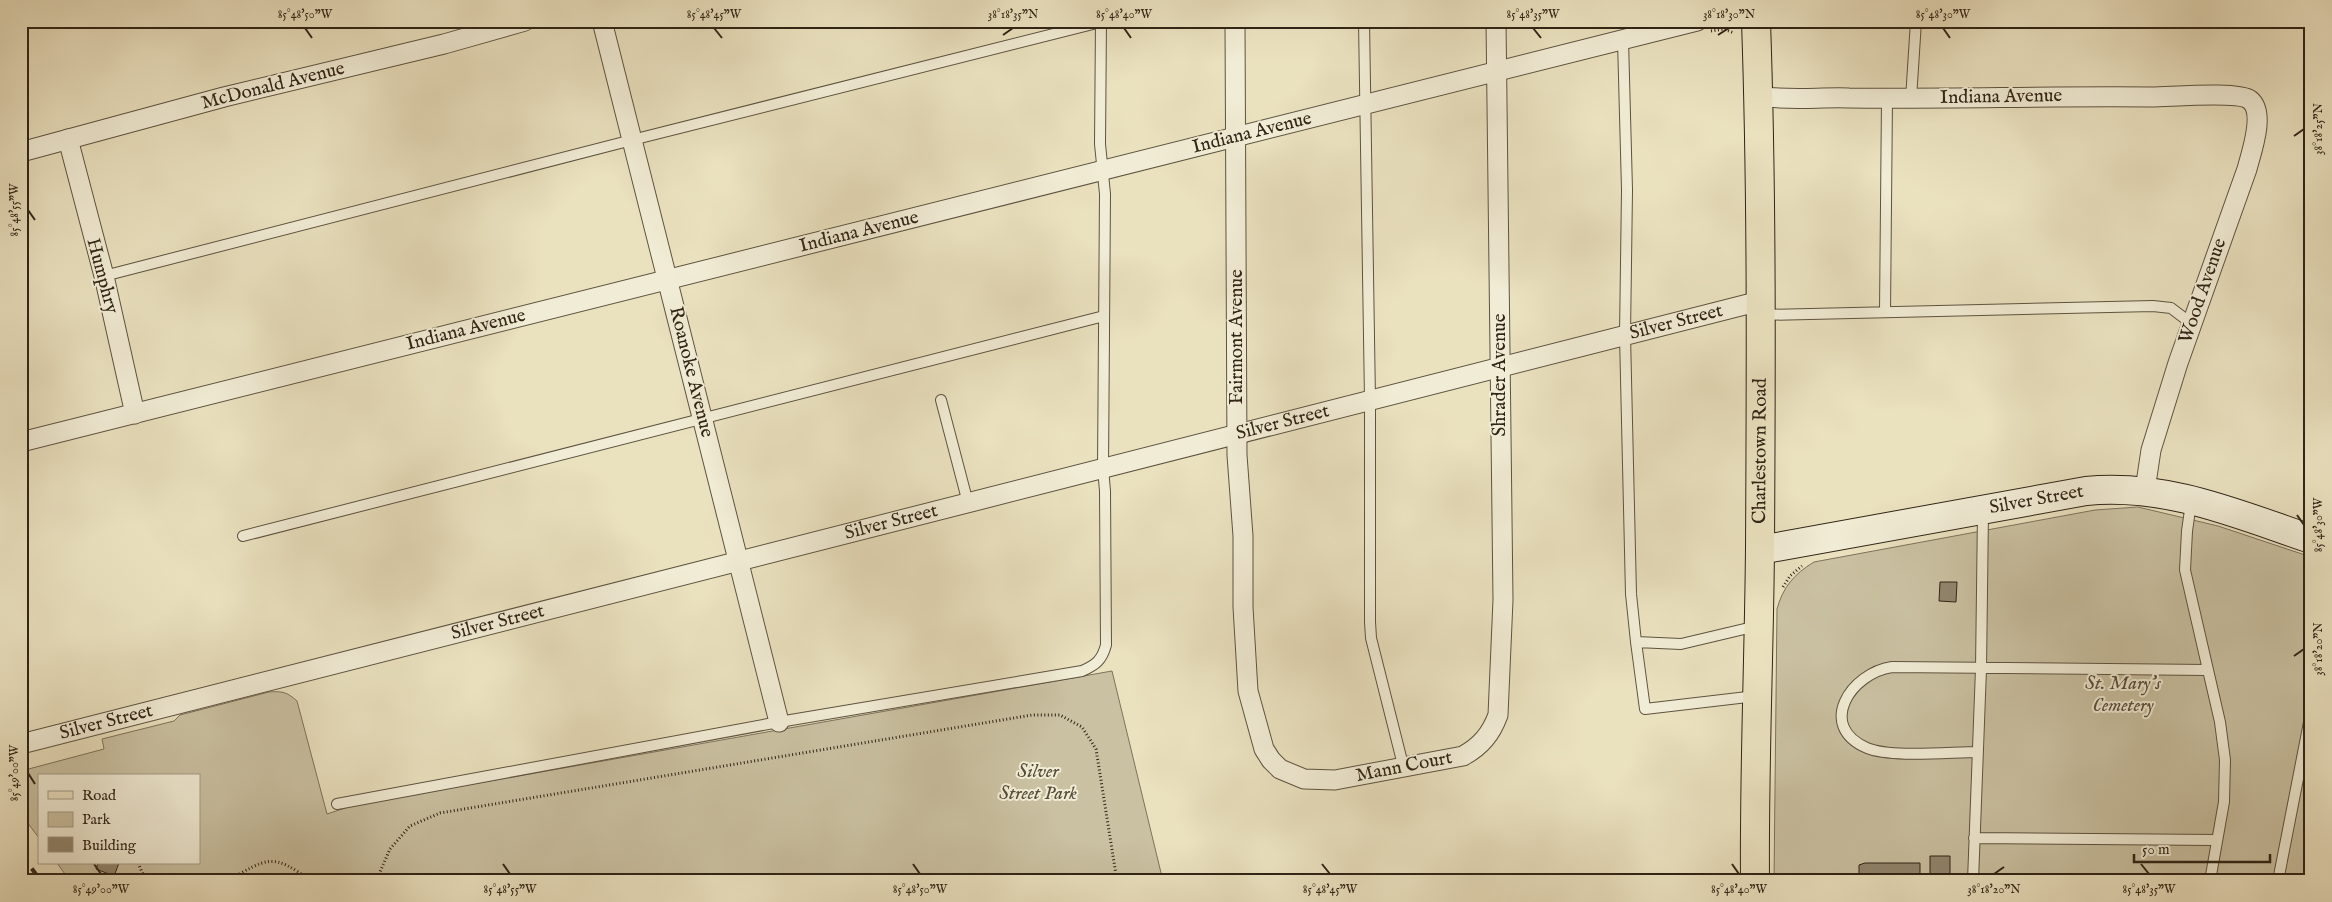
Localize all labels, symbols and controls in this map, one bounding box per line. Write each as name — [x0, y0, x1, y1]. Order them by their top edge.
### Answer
text: 85°48'50"W — [278, 7, 333, 22]
text: 85°48'45"W — [687, 7, 742, 22]
text: 38°18'35"N — [988, 7, 1039, 22]
text: 85°48'40"W — [1096, 7, 1153, 22]
text: 85°48'35"W — [1507, 7, 1560, 22]
text: 38°18'30"N — [1703, 7, 1756, 22]
text: 85°48'30"W — [1916, 7, 1971, 22]
street label: McDonald Avenue — [199, 57, 348, 115]
street label: Indiana Avenue — [1940, 84, 2063, 110]
text: 38°18'25"N — [2311, 103, 2326, 155]
street label: Indiana Avenue — [1190, 107, 1314, 159]
text: 85°48'55"W — [7, 183, 22, 236]
street label: Indiana Avenue — [797, 206, 921, 258]
street label: Wood Avenue — [2174, 235, 2232, 347]
street label: Humphry — [80, 236, 124, 317]
street label: Fairmont Avenue — [1225, 269, 1249, 405]
street label: Silver Street — [1627, 299, 1726, 346]
street label: Indiana Avenue — [404, 304, 528, 356]
street label: Roanoke Avenue — [663, 304, 719, 440]
street label: Shrader Avenue — [1488, 313, 1512, 437]
street label: Charlestown Road — [1748, 377, 1773, 524]
street label: Silver Street — [1234, 399, 1332, 446]
street label: Silver Street — [1987, 480, 2086, 520]
text: 85°48'30"W — [2311, 497, 2326, 552]
street label: Silver Street — [842, 499, 941, 546]
street label: Silver Street — [449, 599, 547, 646]
text: 38°18'20"N — [2311, 622, 2326, 676]
park label: St. Mary's Cemetery — [2085, 672, 2162, 718]
street label: Silver Street — [57, 699, 156, 746]
text: 85°49'00"W — [7, 744, 22, 801]
street label: Mann Court — [1354, 746, 1455, 788]
park label: Silver Street Park — [999, 760, 1077, 806]
legend — [38, 774, 200, 864]
text: Road — [82, 786, 117, 805]
text: Park — [82, 810, 112, 829]
scale bar — [2134, 832, 2271, 864]
text: Building — [82, 836, 137, 855]
text: 50 m — [2142, 840, 2170, 859]
text: 85°49'00"W — [73, 882, 130, 897]
text: 85°48'55"W — [484, 882, 537, 897]
text: 85°48'50"W — [893, 882, 948, 897]
text: 85°48'45"W — [1303, 882, 1358, 897]
text: 85°48'40"W — [1711, 882, 1768, 897]
text: 38°18'20"N — [1967, 882, 2021, 897]
text: 85°48'35"W — [2123, 882, 2176, 897]

